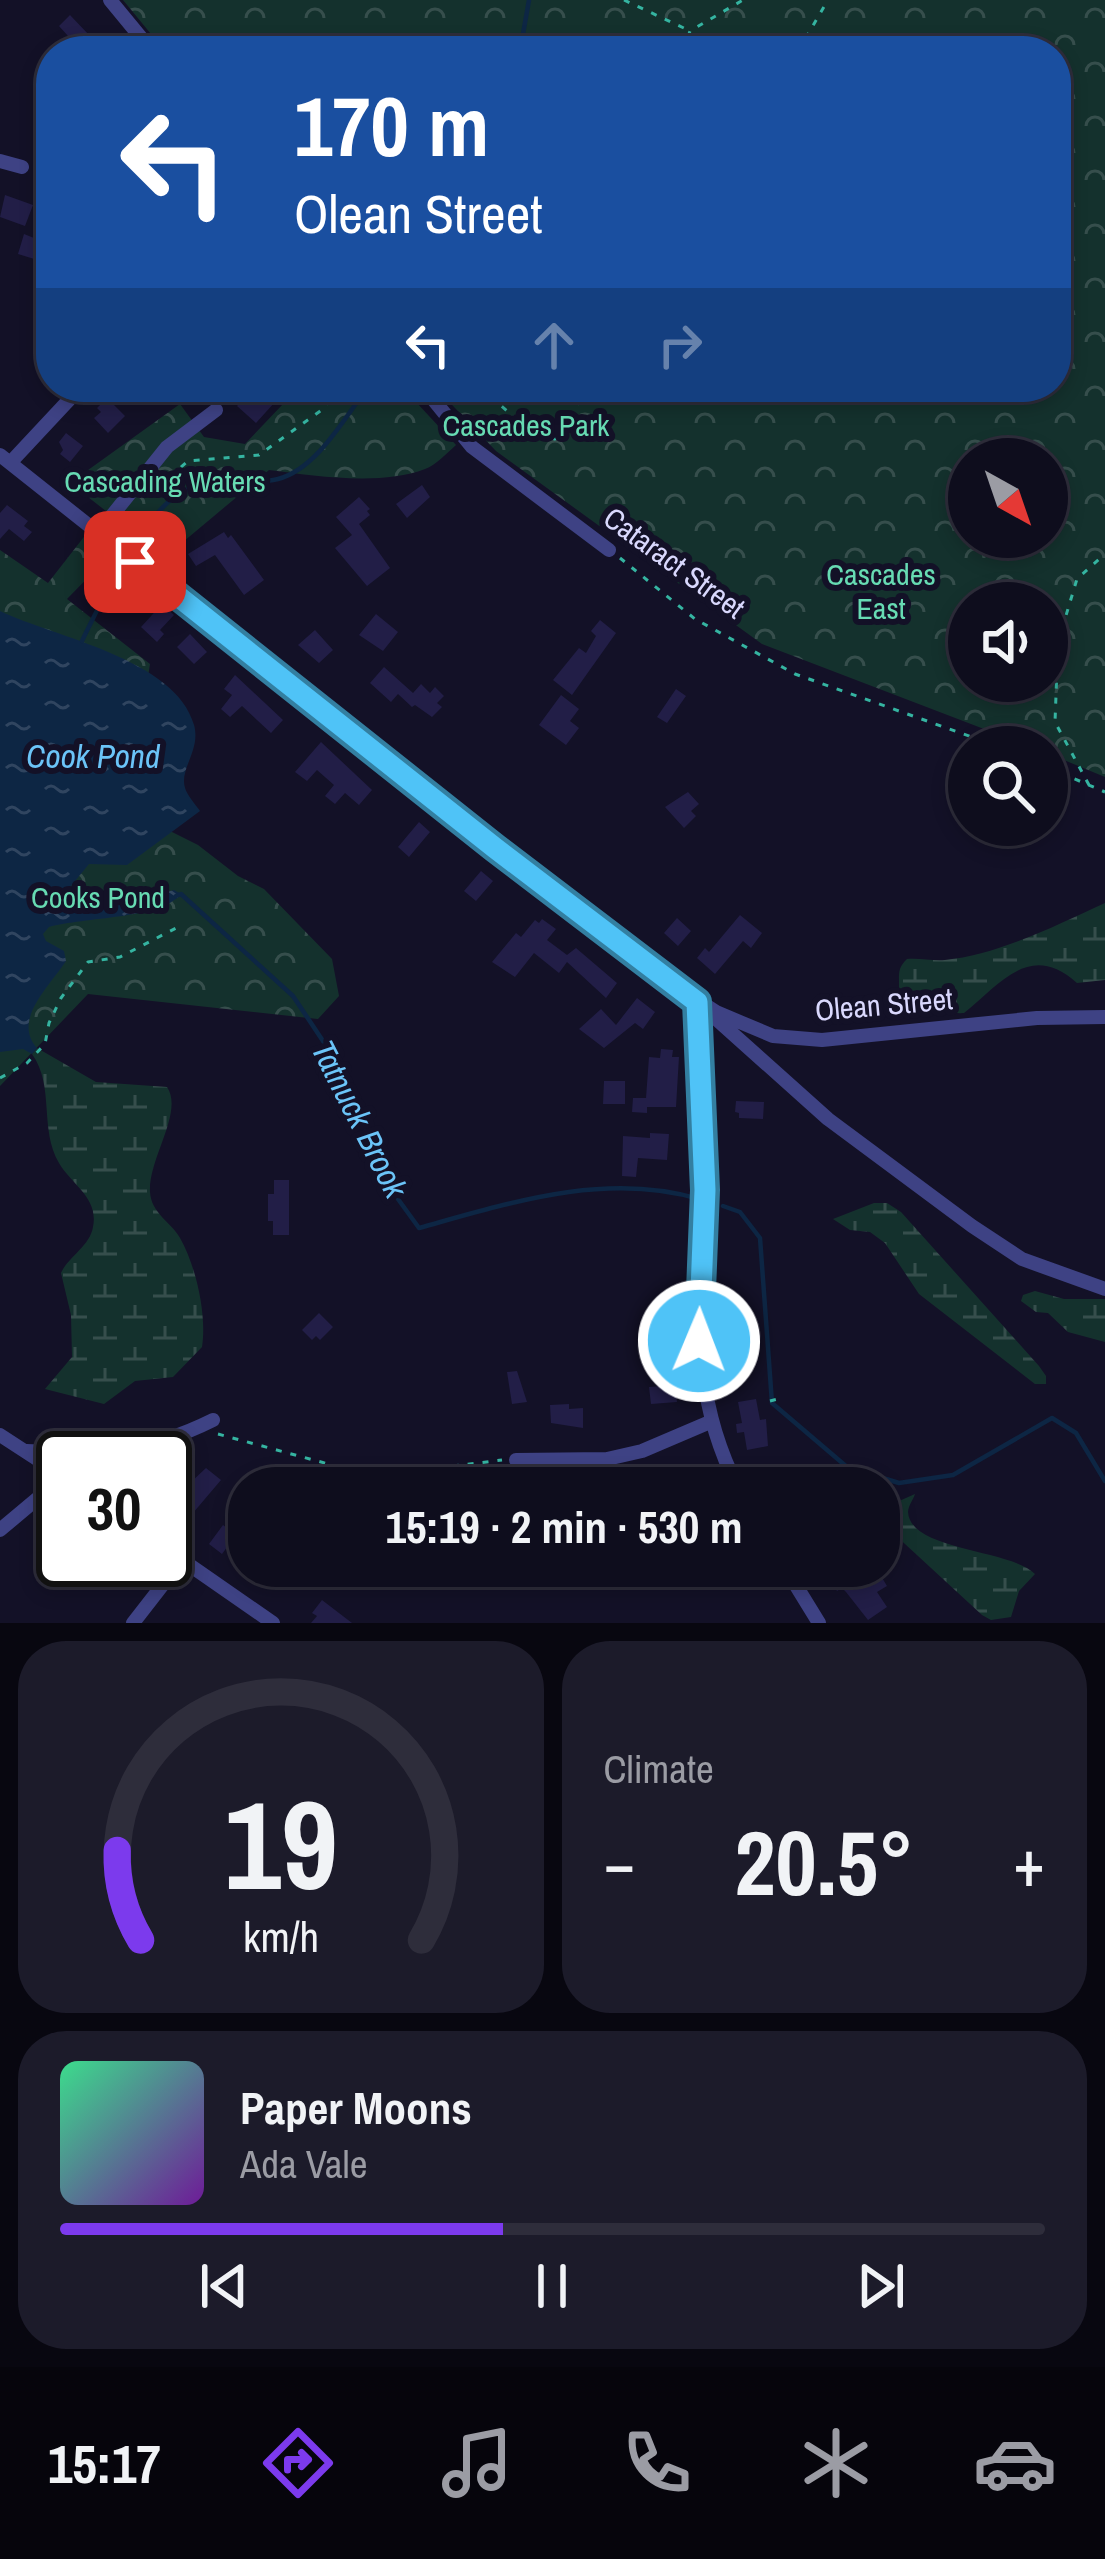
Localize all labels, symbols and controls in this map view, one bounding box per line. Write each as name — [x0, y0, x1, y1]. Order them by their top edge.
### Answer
text: 170 m — [294, 69, 489, 182]
icon: left — [96, 84, 252, 240]
text: Olean Street — [294, 177, 543, 250]
icon: left — [395, 312, 461, 378]
icon: ahead — [521, 312, 587, 378]
icon: right — [647, 312, 713, 378]
park label: Cascades Park — [443, 405, 610, 445]
north arrow — [948, 438, 1068, 558]
map controls — [948, 438, 1068, 846]
park label: Cascading Waters — [64, 461, 266, 501]
street label: Cataract Street — [596, 497, 753, 627]
pin — [84, 511, 186, 613]
icon: arrive — [102, 529, 168, 595]
park label: Cascades East — [826, 554, 936, 628]
button: sound — [948, 582, 1068, 702]
button: search — [948, 726, 1068, 846]
water label: Cook Pond — [26, 734, 161, 778]
park label: Cooks Pond — [31, 877, 165, 917]
street label: Olean Street — [813, 978, 955, 1030]
water label: Tatnuck Brook — [302, 1033, 419, 1206]
position arrow — [636, 1278, 762, 1404]
speed limit sign: 30 — [36, 1431, 192, 1587]
text: 15:19 · 2 min · 530 m — [386, 1496, 742, 1557]
text: Climate — [604, 1743, 714, 1795]
text: 19 — [224, 1760, 338, 1928]
text: 20.5° — [734, 1802, 914, 1923]
text: − — [604, 1818, 635, 1907]
text: + — [1013, 1818, 1045, 1907]
text: km/h — [243, 1908, 319, 1965]
text: Paper Moons — [240, 2077, 472, 2138]
text: Ada Vale — [240, 2138, 367, 2190]
icon: previous — [191, 2253, 257, 2319]
icon: pause — [519, 2253, 585, 2319]
icon: next — [848, 2253, 914, 2319]
icon: directions — [256, 2421, 340, 2505]
icon: music — [435, 2421, 519, 2505]
icon: phone — [615, 2421, 699, 2505]
icon: climate — [794, 2421, 878, 2505]
icon: car — [973, 2421, 1057, 2505]
text: 15:17 — [48, 2427, 161, 2500]

